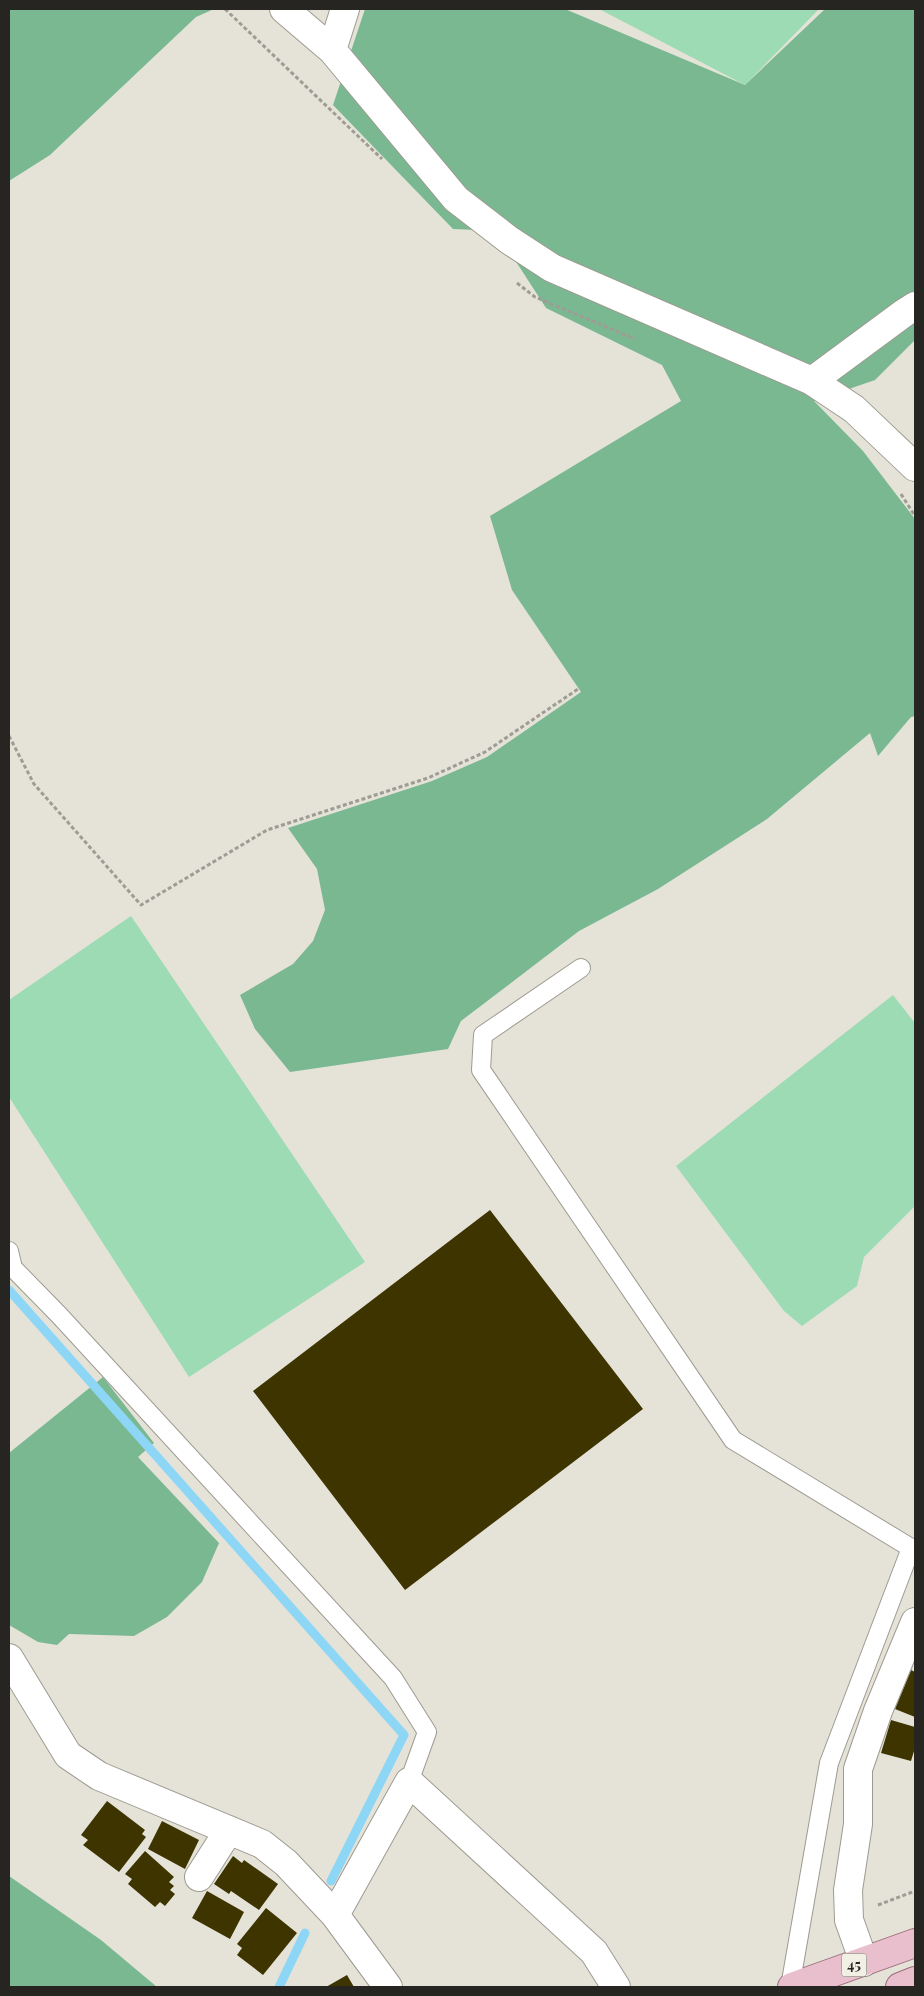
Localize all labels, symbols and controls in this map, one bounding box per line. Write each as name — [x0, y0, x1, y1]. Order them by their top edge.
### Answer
road number: 45 — [842, 1954, 866, 1976]

